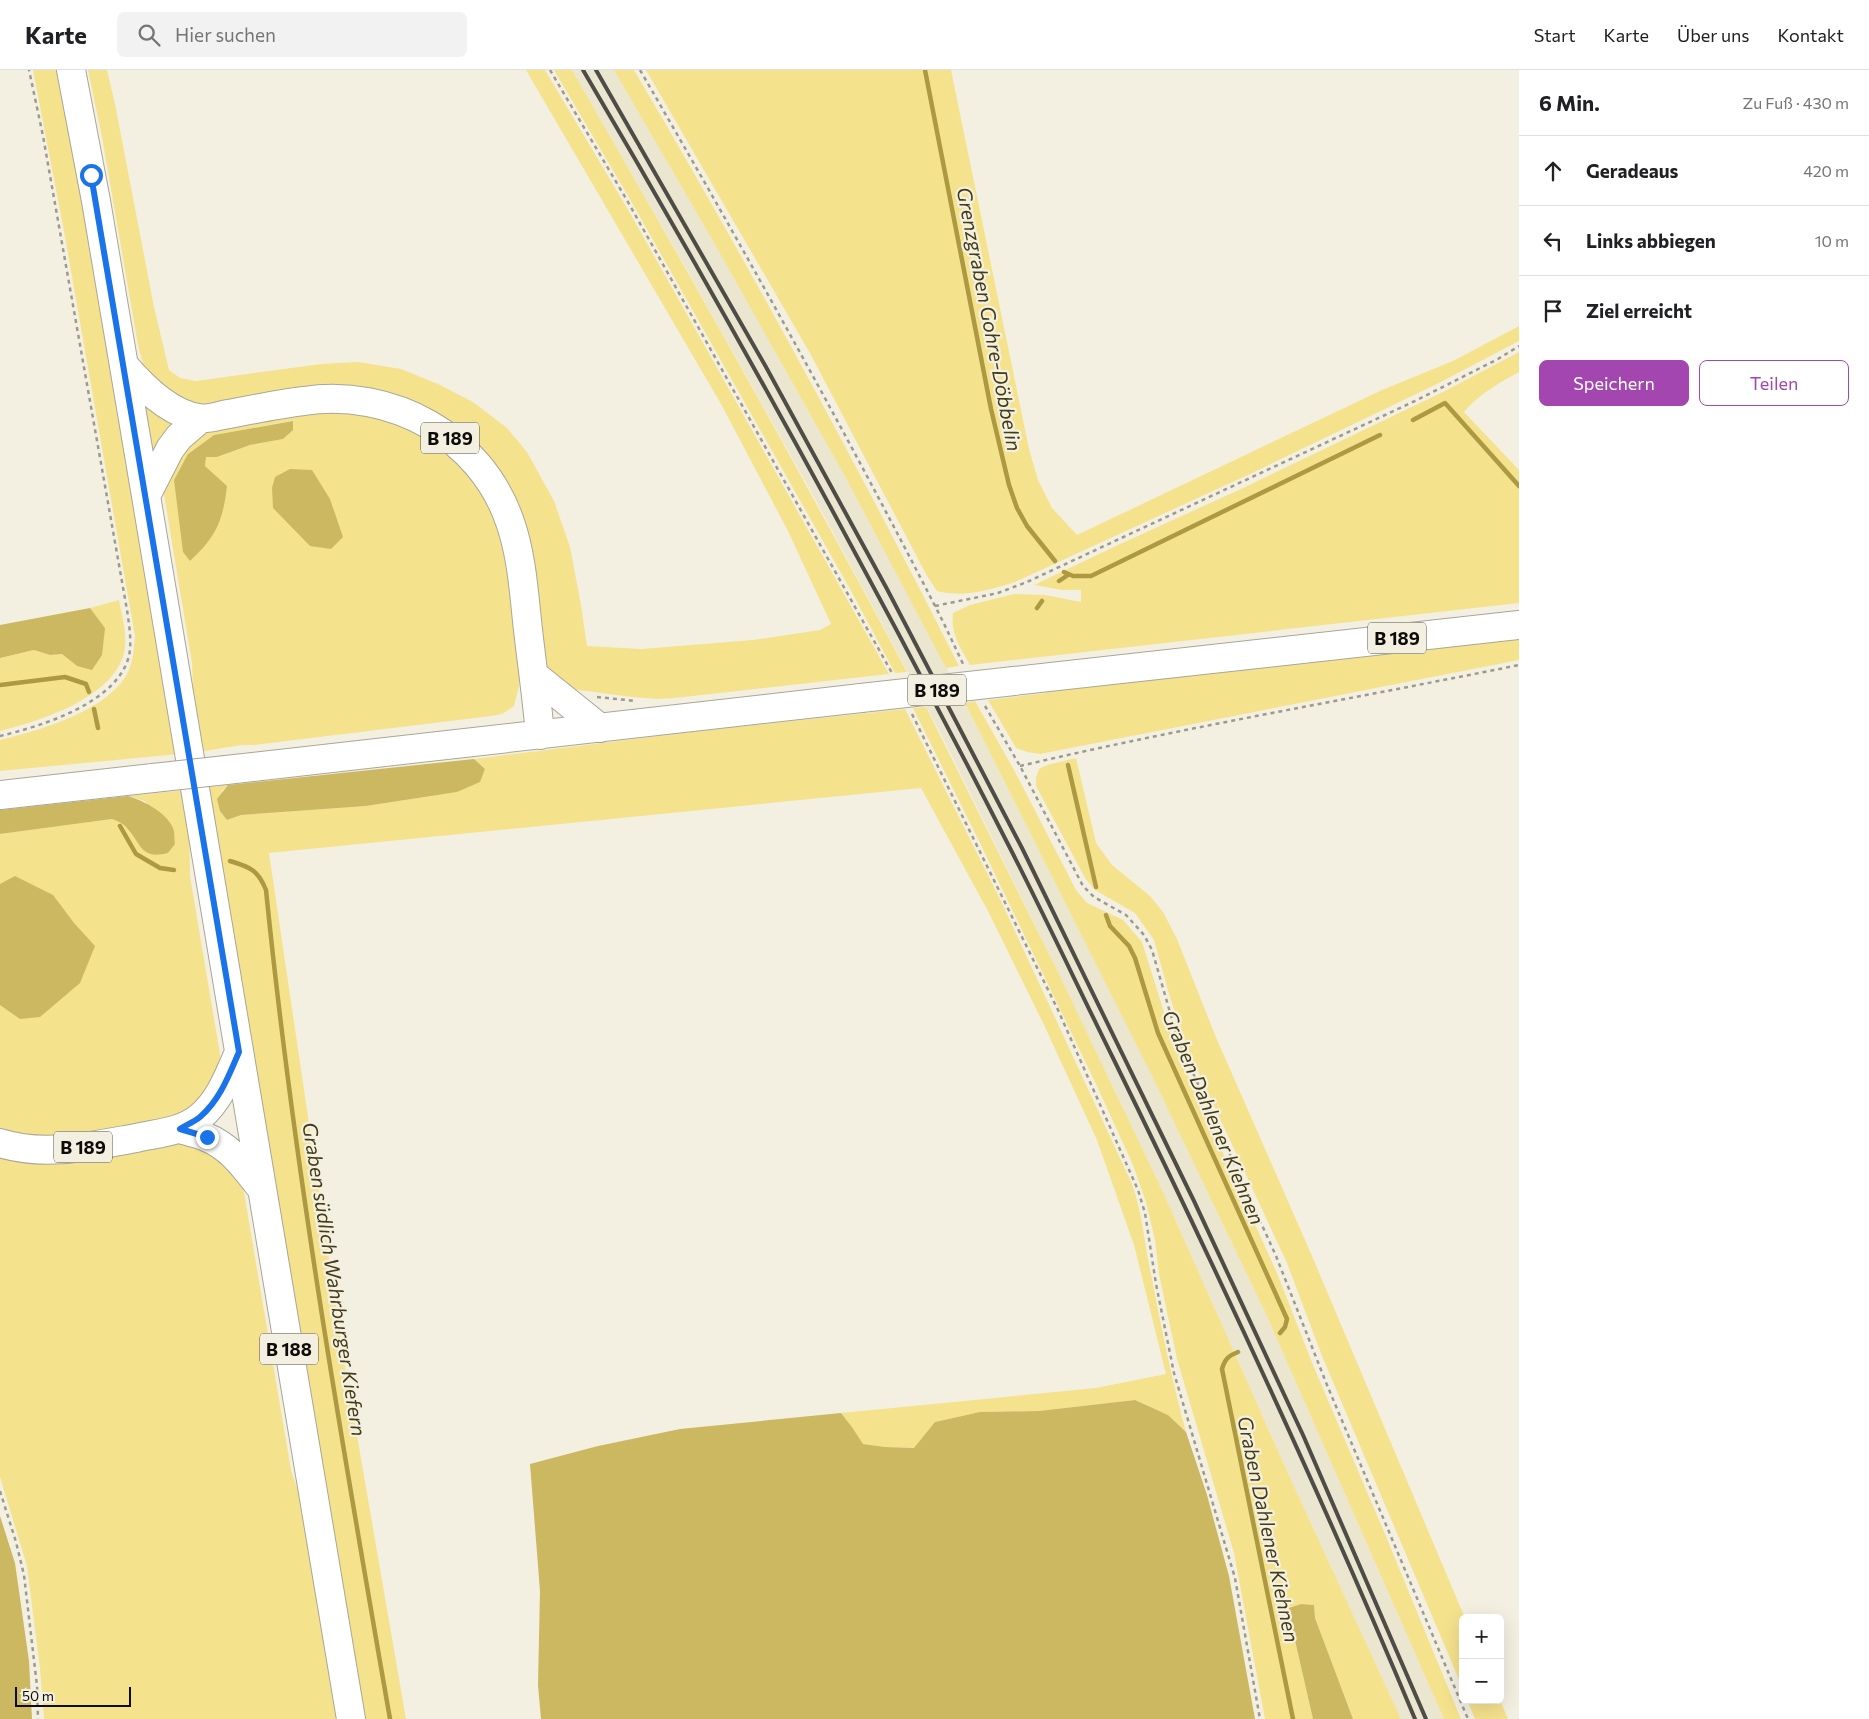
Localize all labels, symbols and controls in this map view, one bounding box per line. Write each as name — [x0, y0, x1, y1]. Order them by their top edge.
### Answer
search box — [117, 12, 467, 57]
text: Karte — [25, 20, 87, 49]
icon: search — [135, 21, 163, 49]
text: Hier suchen — [175, 23, 276, 46]
text: Start — [1534, 24, 1576, 46]
text: Karte — [1604, 24, 1649, 46]
text: Über uns — [1677, 24, 1750, 46]
text: Kontakt — [1778, 24, 1844, 46]
text: 6 Min. — [1539, 90, 1600, 115]
text: Zu Fuß · 430 m — [1743, 93, 1849, 112]
icon: ahead — [1539, 157, 1567, 185]
text: Geradeaus — [1586, 159, 1678, 182]
text: 420 m — [1803, 161, 1849, 180]
route start — [80, 164, 103, 187]
water label: Grenzgraben Gohre-Döbbelin — [953, 185, 1027, 453]
icon: left — [1539, 227, 1567, 255]
text: Links abbiegen — [1586, 229, 1716, 252]
text: 10 m — [1815, 231, 1849, 250]
icon: arrive — [1539, 297, 1567, 325]
text: Ziel erreicht — [1586, 299, 1692, 322]
button: Speichern — [1539, 360, 1689, 406]
button: Teilen — [1699, 360, 1849, 406]
road number: B 189 — [421, 422, 479, 453]
road number: B 189 — [1368, 622, 1426, 654]
road number: B 189 — [908, 674, 966, 706]
water label: Graben Dahlener Kiehnen — [1158, 1006, 1270, 1228]
water label: Graben südlich Wahrburger Kiefern — [298, 1120, 372, 1438]
route end — [196, 1126, 219, 1149]
road number: B 189 — [54, 1132, 112, 1162]
road number: B 188 — [260, 1334, 318, 1365]
water label: Graben Dahlener Kiehnen — [1233, 1414, 1305, 1644]
map controls — [1459, 1614, 1504, 1704]
button: + — [1459, 1614, 1504, 1659]
button: − — [1459, 1659, 1504, 1704]
scale bar — [15, 1684, 131, 1707]
text: 50 m — [22, 1687, 54, 1704]

